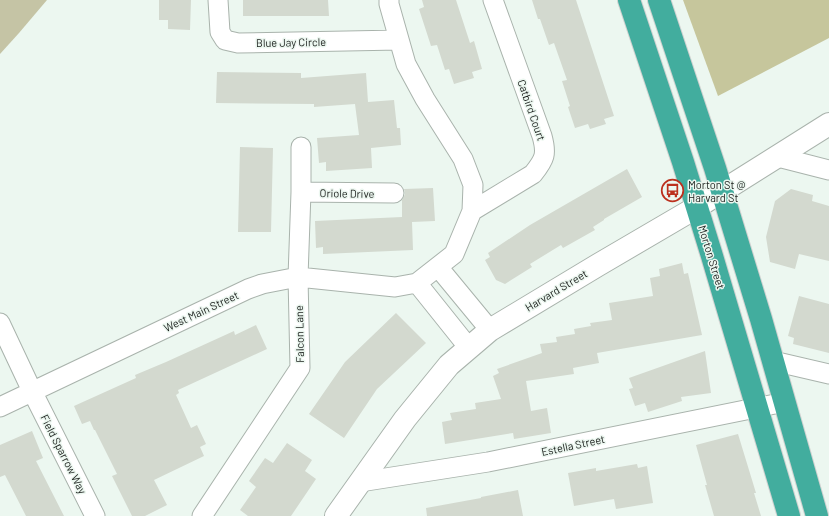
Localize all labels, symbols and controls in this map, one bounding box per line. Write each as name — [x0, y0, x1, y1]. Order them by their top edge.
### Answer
street label: Blue Jay Circle — [256, 35, 326, 49]
street label: Catbird Court — [515, 78, 549, 142]
bus stop icon: Morton St @ Harvard St — [659, 177, 685, 203]
place label: Morton St @ Harvard St — [688, 178, 746, 204]
street label: Oriole Drive — [320, 186, 375, 200]
street label: Morton Street — [696, 224, 728, 290]
street label: Harvard Street — [523, 266, 589, 314]
street label: West Main Street — [162, 288, 240, 334]
street label: Falcon Lane — [292, 305, 306, 363]
street label: Field Sparrow Way — [38, 412, 90, 496]
street label: Estella Street — [540, 432, 606, 458]

